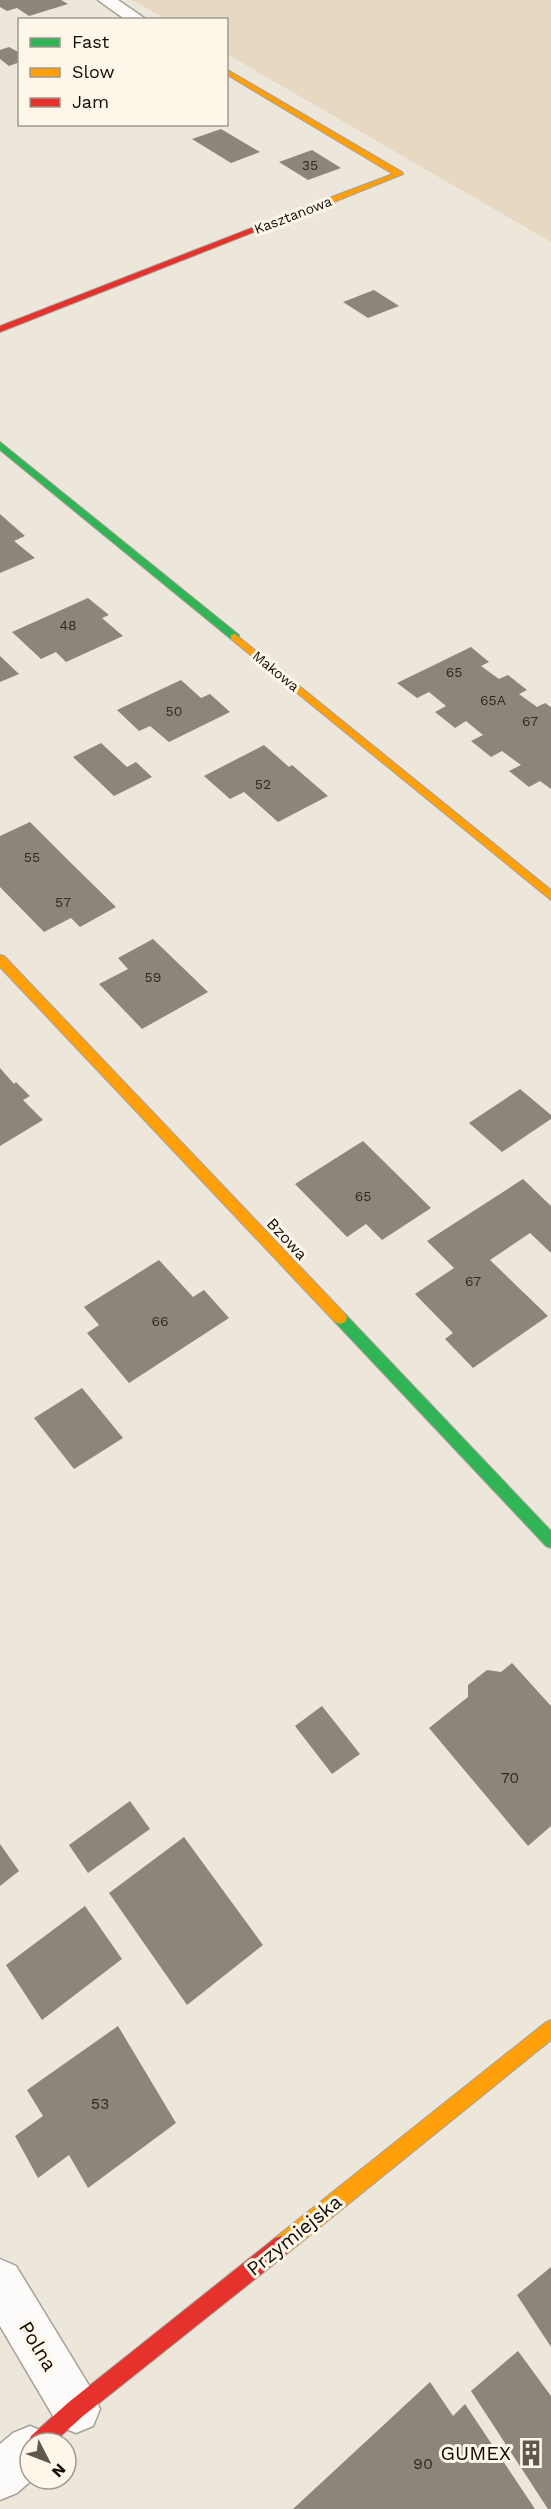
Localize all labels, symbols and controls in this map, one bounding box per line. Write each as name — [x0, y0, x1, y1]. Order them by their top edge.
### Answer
legend — [18, 18, 228, 126]
text: Fast — [72, 31, 110, 52]
text: Slow — [72, 61, 115, 82]
text: Jam — [72, 91, 109, 112]
house number: 35 — [302, 157, 318, 173]
street label: Kasztanowa — [252, 193, 334, 237]
house number: 48 — [59, 617, 77, 633]
street label: Makowa — [250, 647, 303, 695]
house number: 65 — [446, 664, 462, 680]
house number: 65A — [480, 692, 506, 708]
house number: 50 — [166, 703, 182, 719]
house number: 67 — [522, 713, 538, 729]
house number: 52 — [255, 776, 271, 792]
house number: 55 — [24, 849, 40, 865]
house number: 57 — [55, 894, 71, 910]
house number: 59 — [145, 969, 161, 985]
house number: 65 — [355, 1188, 371, 1204]
street label: Bzowa — [263, 1214, 311, 1264]
house number: 67 — [465, 1273, 481, 1289]
house number: 66 — [151, 1313, 169, 1329]
house number: 70 — [501, 1768, 519, 1787]
house number: 53 — [91, 2094, 109, 2113]
street label: Przymiejska — [242, 2189, 346, 2281]
street label: Polna — [14, 2317, 62, 2375]
north arrow — [18, 2431, 78, 2491]
building icon: GUMEX — [516, 2438, 546, 2468]
place label: GUMEX — [441, 2441, 511, 2465]
house number: 90 — [413, 2454, 433, 2473]
text: N — [48, 2460, 70, 2481]

